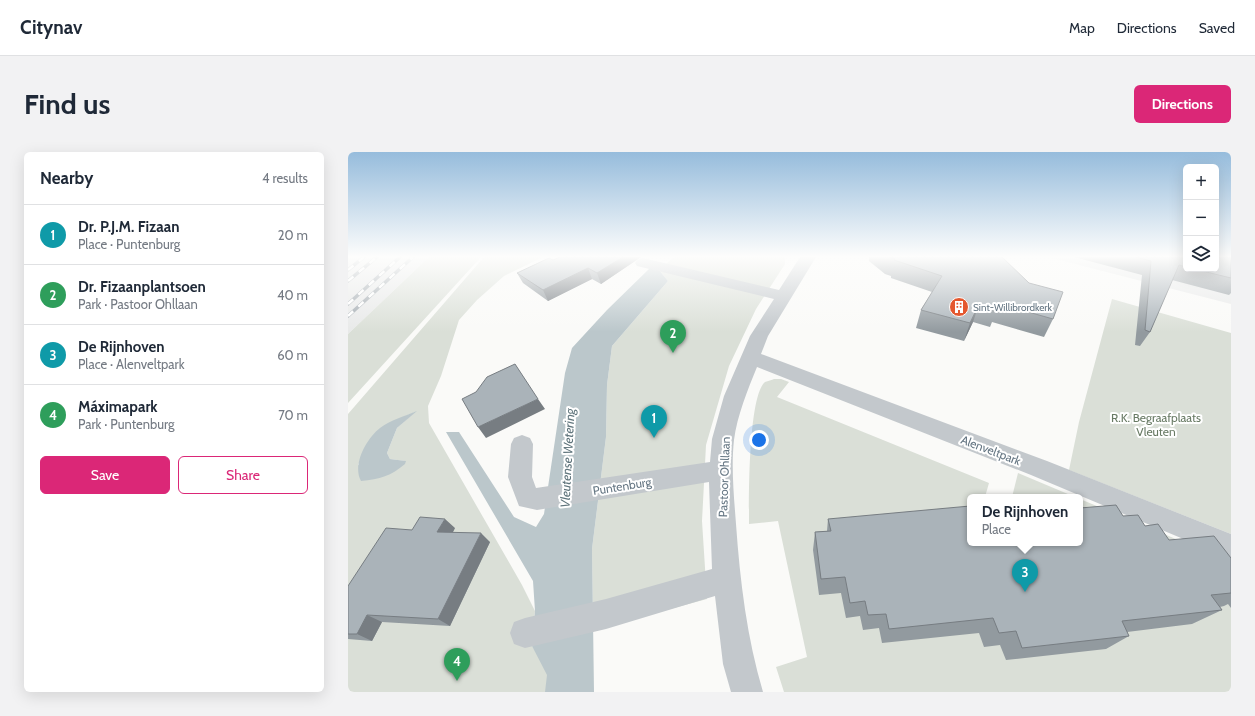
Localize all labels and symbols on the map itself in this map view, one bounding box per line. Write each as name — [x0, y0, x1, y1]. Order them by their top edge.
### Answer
building icon: Sint-Willibrordkerk — [948, 296, 970, 318]
place label: Sint-Willibrordkerk — [973, 301, 1053, 314]
pin: 2 — [660, 320, 686, 353]
pin: 1 — [641, 405, 667, 438]
water label: Vleutense Wetering — [556, 407, 578, 508]
park label: R.K. Begraafplaats Vleuten — [1111, 410, 1201, 439]
your location — [749, 430, 769, 450]
street label: Alenveltpark — [959, 432, 1024, 469]
street label: Pastoor Ohllaan — [715, 436, 733, 518]
street label: Puntenburg — [592, 474, 653, 498]
pin: 3 — [1012, 559, 1038, 592]
pin: 4 — [444, 648, 470, 681]

